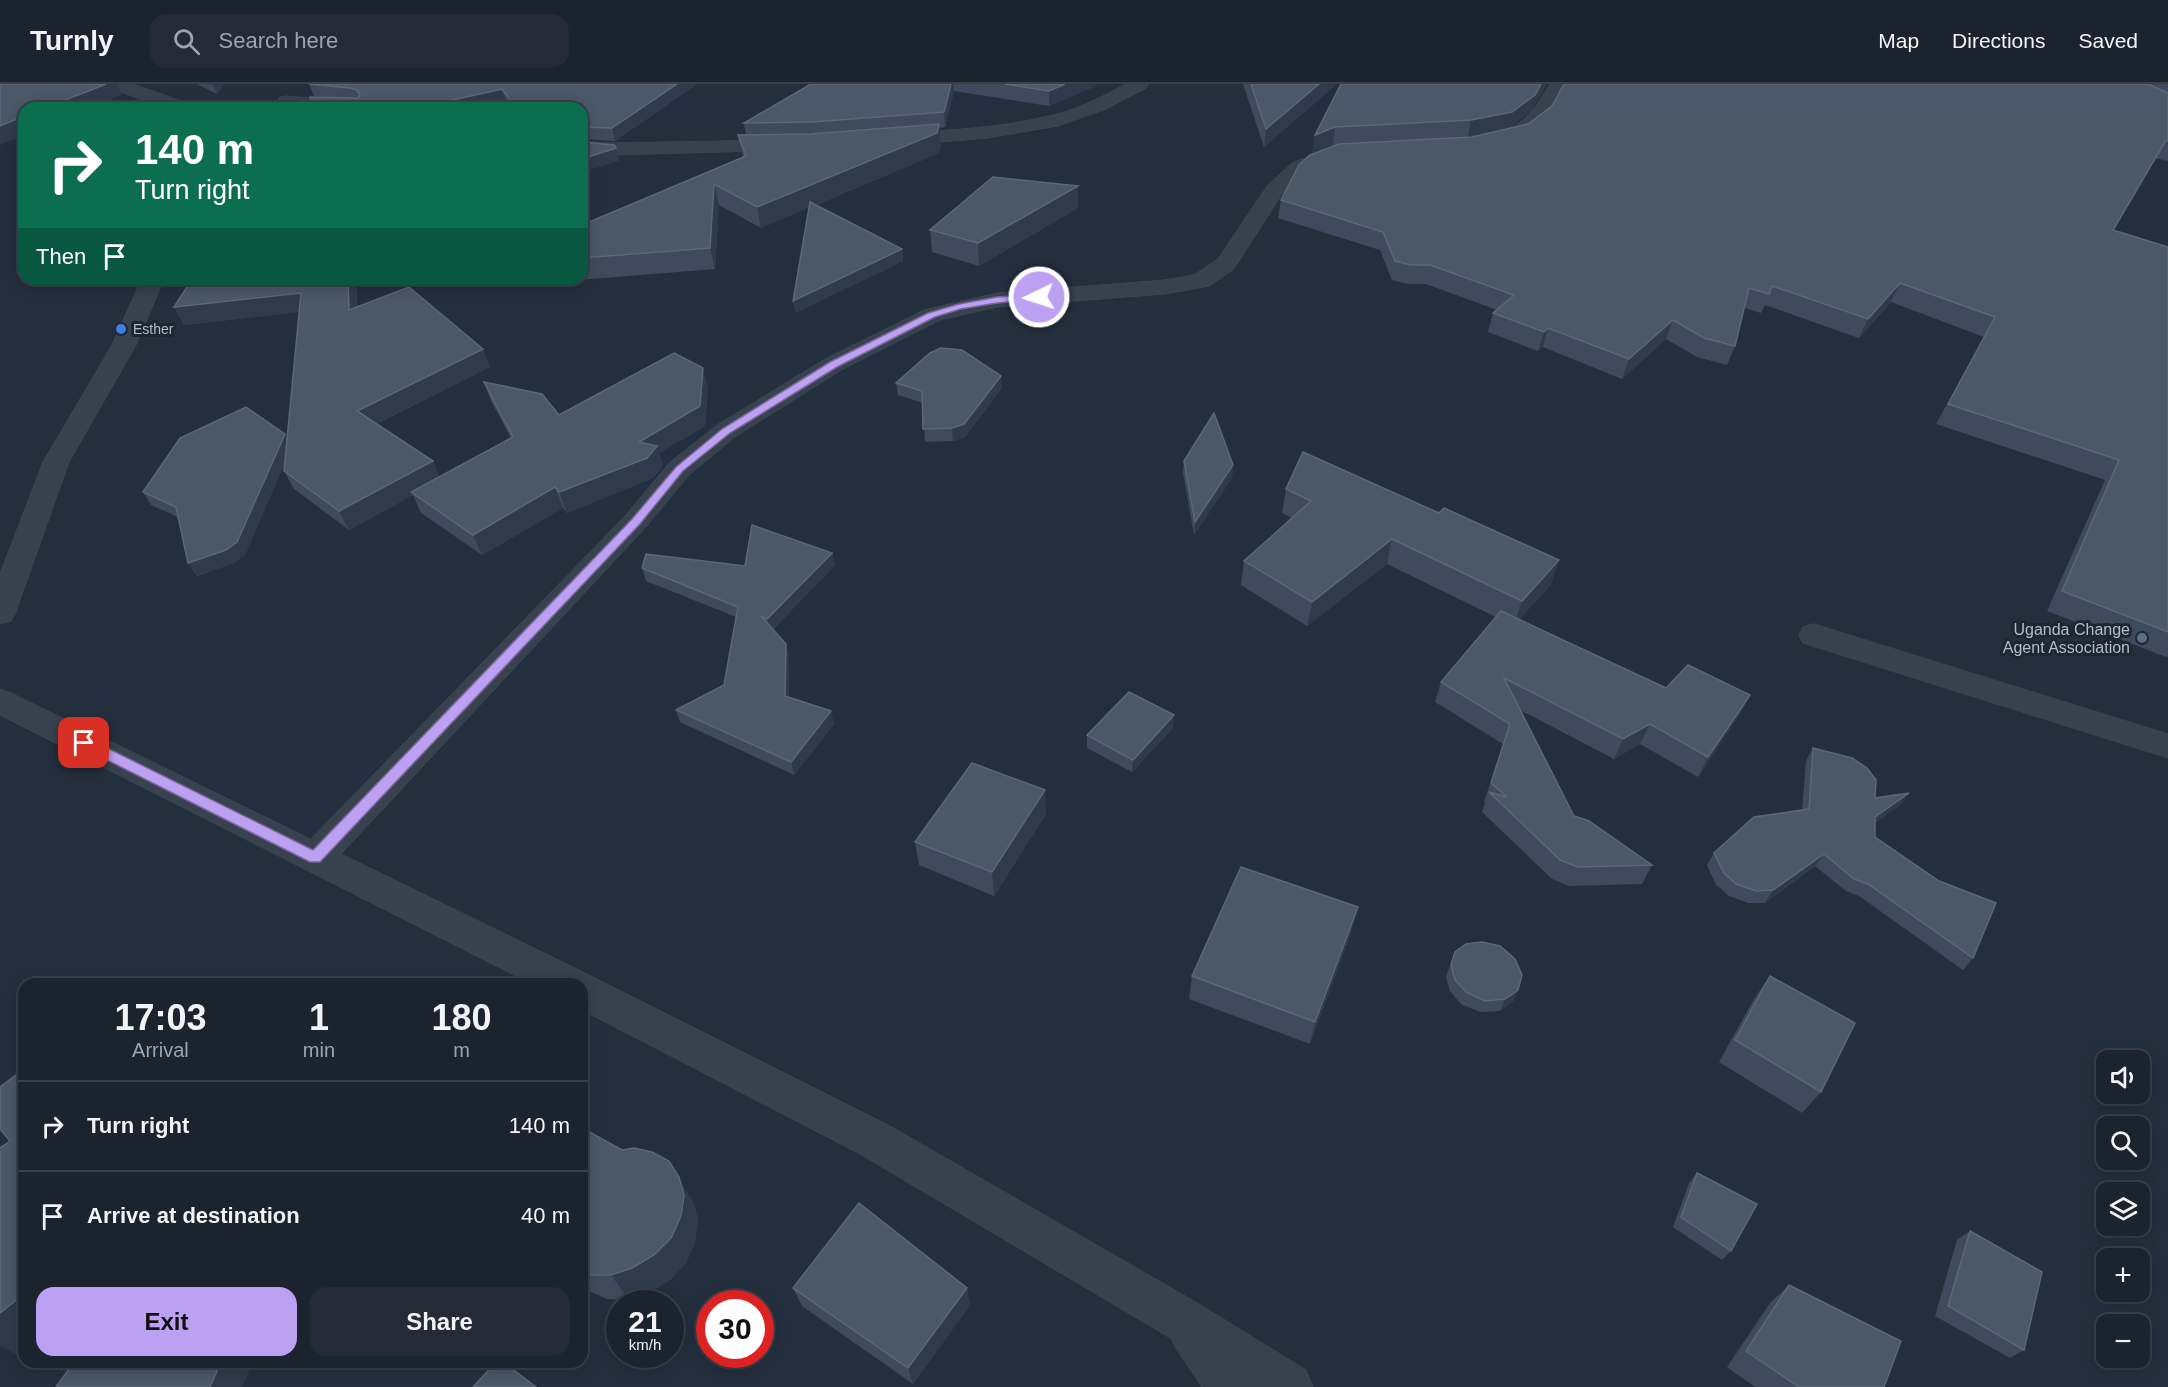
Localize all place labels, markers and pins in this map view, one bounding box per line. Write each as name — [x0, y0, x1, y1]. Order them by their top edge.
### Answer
place label: Esther — [133, 321, 174, 337]
marker: Esther — [114, 322, 128, 336]
place label: Uganda Change Agent Association — [2003, 621, 2130, 656]
marker: Uganda Change Agent Association — [2135, 631, 2149, 645]
pin — [58, 717, 109, 768]

